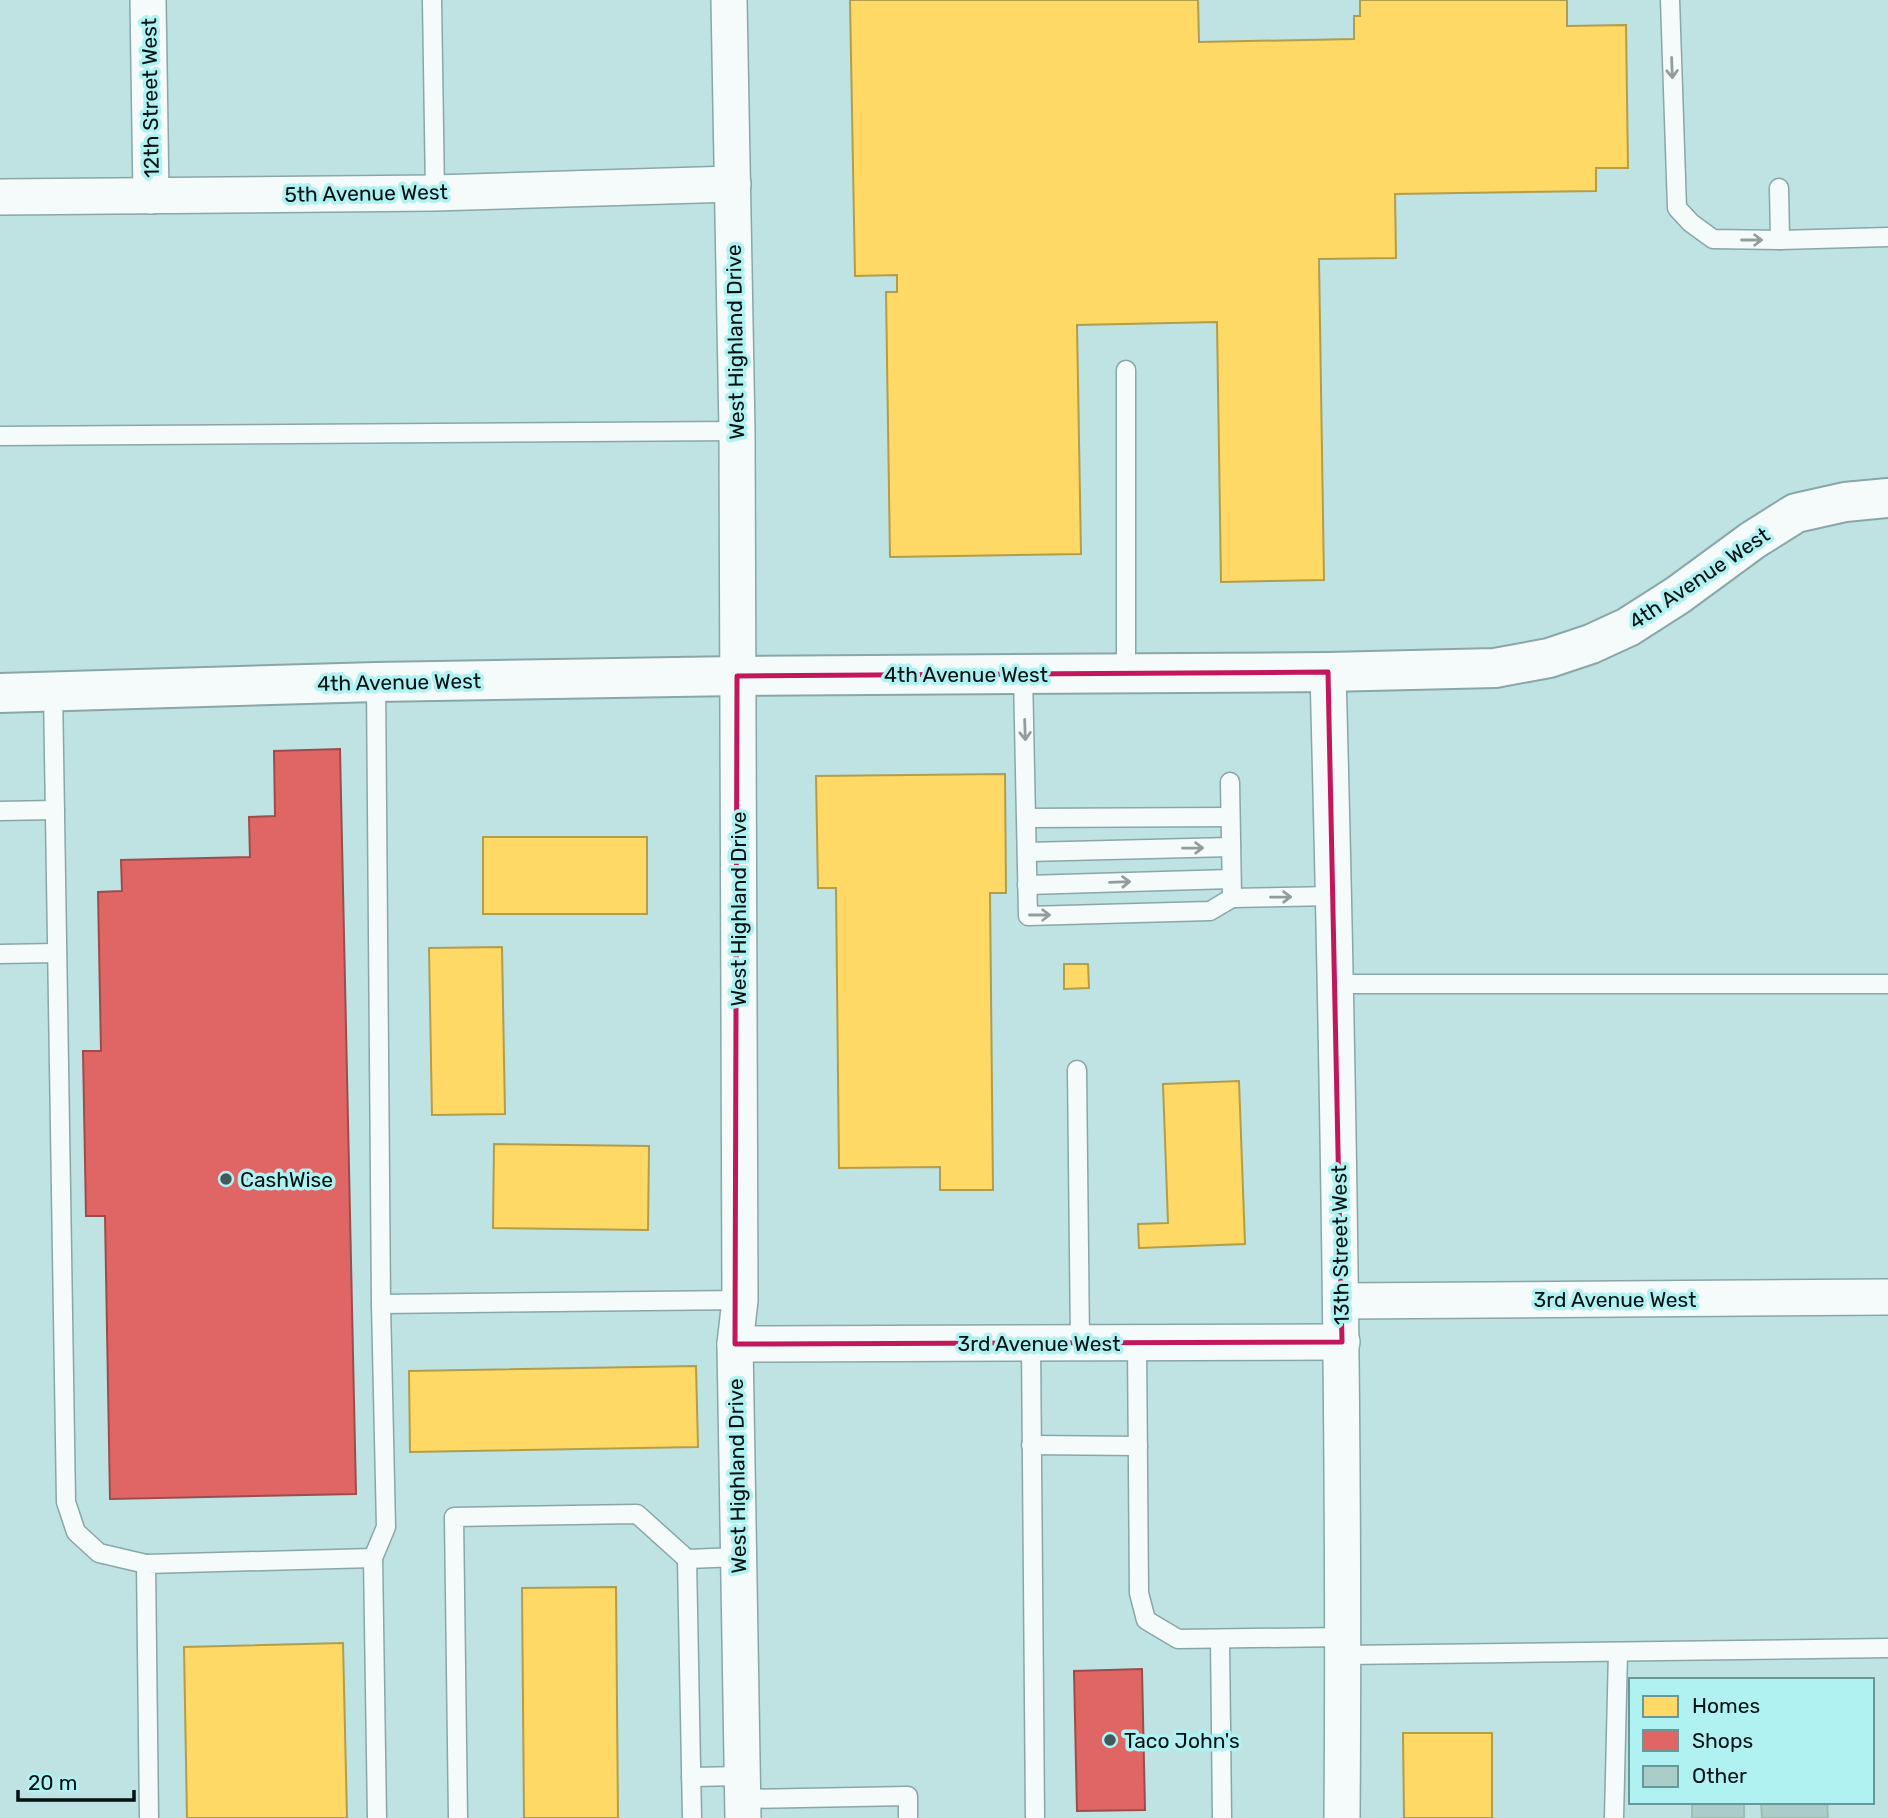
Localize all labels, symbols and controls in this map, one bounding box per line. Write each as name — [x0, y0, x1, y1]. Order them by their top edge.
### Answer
street label: 12th Street West — [136, 18, 164, 178]
one-way arrow — [1666, 56, 1679, 79]
street label: 5th Avenue West — [284, 179, 448, 207]
one-way arrow — [1741, 233, 1764, 247]
street label: West Highland Drive — [721, 244, 749, 440]
street label: 4th Avenue West — [1624, 522, 1774, 634]
street label: 4th Avenue West — [884, 662, 1048, 687]
street label: 4th Avenue West — [317, 668, 481, 696]
one-way arrow — [1018, 718, 1031, 741]
street label: West Highland Drive — [726, 811, 751, 1007]
one-way arrow — [1181, 841, 1204, 855]
one-way arrow — [1108, 876, 1131, 889]
one-way arrow — [1270, 890, 1293, 904]
one-way arrow — [1028, 908, 1051, 922]
street label: 13th Street West — [1326, 1165, 1354, 1325]
place label: CashWise — [240, 1167, 333, 1192]
marker: CashWise — [218, 1171, 234, 1187]
street label: 3rd Avenue West — [1534, 1287, 1696, 1312]
street label: 3rd Avenue West — [958, 1331, 1120, 1356]
street label: West Highland Drive — [723, 1378, 751, 1574]
legend — [1629, 1678, 1874, 1804]
text: Homes — [1692, 1693, 1760, 1718]
place label: Taco John's — [1124, 1728, 1240, 1753]
text: Shops — [1692, 1728, 1753, 1753]
marker: Taco John's — [1102, 1732, 1118, 1748]
scale bar — [18, 1758, 133, 1802]
text: Other — [1692, 1763, 1747, 1788]
text: 20 m — [28, 1770, 77, 1795]

